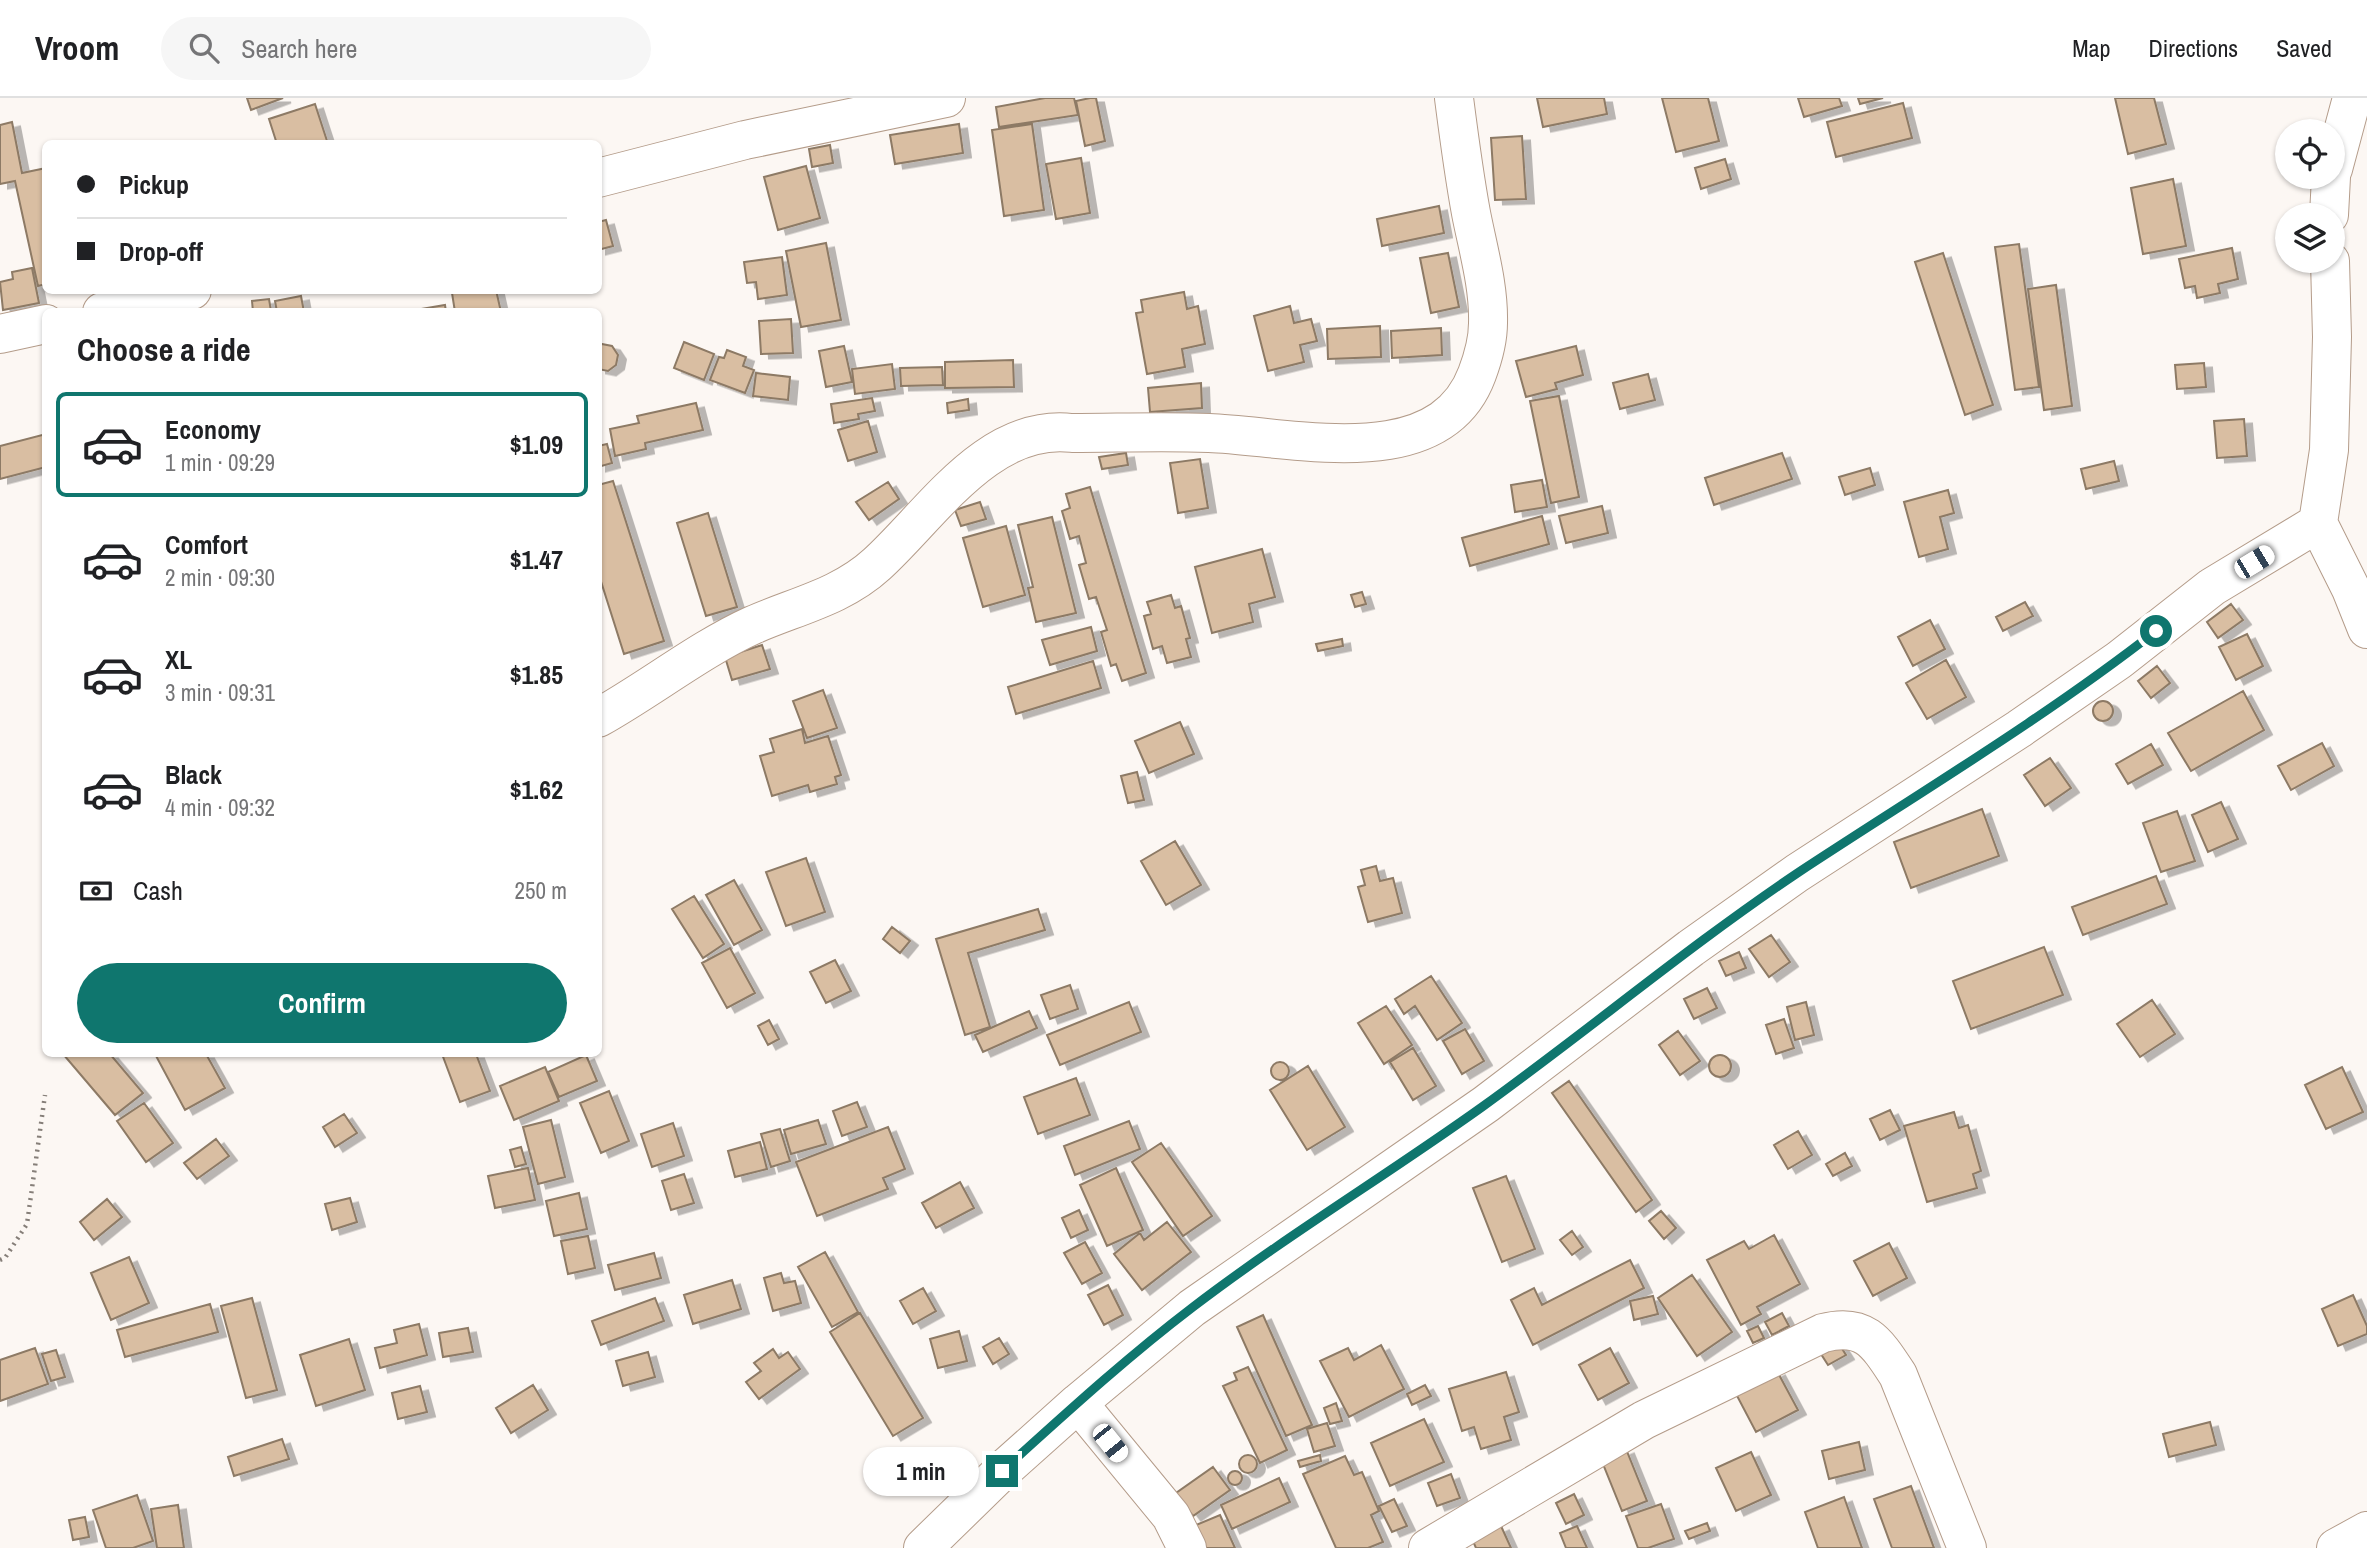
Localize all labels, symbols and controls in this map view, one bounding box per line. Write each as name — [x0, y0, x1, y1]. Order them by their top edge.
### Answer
search box — [161, 17, 651, 80]
text: Vroom — [35, 26, 119, 70]
icon: search — [185, 29, 223, 67]
text: Search here — [241, 31, 357, 66]
text: Map — [2072, 32, 2110, 64]
text: Directions — [2148, 32, 2238, 64]
text: Saved — [2276, 32, 2332, 64]
map controls — [2275, 119, 2345, 273]
button: locate — [2275, 119, 2345, 189]
text: Pickup — [119, 167, 189, 202]
button: layers — [2275, 203, 2345, 273]
text: Drop-off — [119, 234, 203, 269]
text: Choose a ride — [77, 328, 251, 371]
text: Economy — [165, 412, 261, 447]
icon: car — [81, 413, 144, 476]
text: $1.09 — [510, 427, 563, 462]
text: 1 min · 09:29 — [165, 447, 275, 478]
text: Comfort — [165, 527, 248, 562]
icon: car — [81, 528, 144, 591]
text: $1.47 — [510, 542, 563, 577]
car — [2231, 542, 2278, 582]
text: 2 min · 09:30 — [165, 562, 275, 593]
route start — [2140, 615, 2172, 647]
text: XL — [165, 642, 192, 677]
icon: car — [81, 643, 144, 706]
text: $1.85 — [510, 657, 563, 692]
text: 3 min · 09:31 — [165, 677, 275, 708]
text: Black — [165, 757, 222, 792]
icon: car — [81, 758, 144, 821]
text: $1.62 — [510, 772, 563, 807]
text: 4 min · 09:32 — [165, 792, 275, 823]
icon: cash — [77, 872, 115, 910]
text: Cash — [133, 873, 183, 908]
text: 250 m — [515, 875, 567, 906]
button: Confirm — [77, 963, 567, 1043]
car — [1089, 1420, 1132, 1466]
callout: 1 min — [862, 1446, 978, 1496]
route end — [986, 1455, 1018, 1487]
text: 1 min — [896, 1456, 946, 1487]

